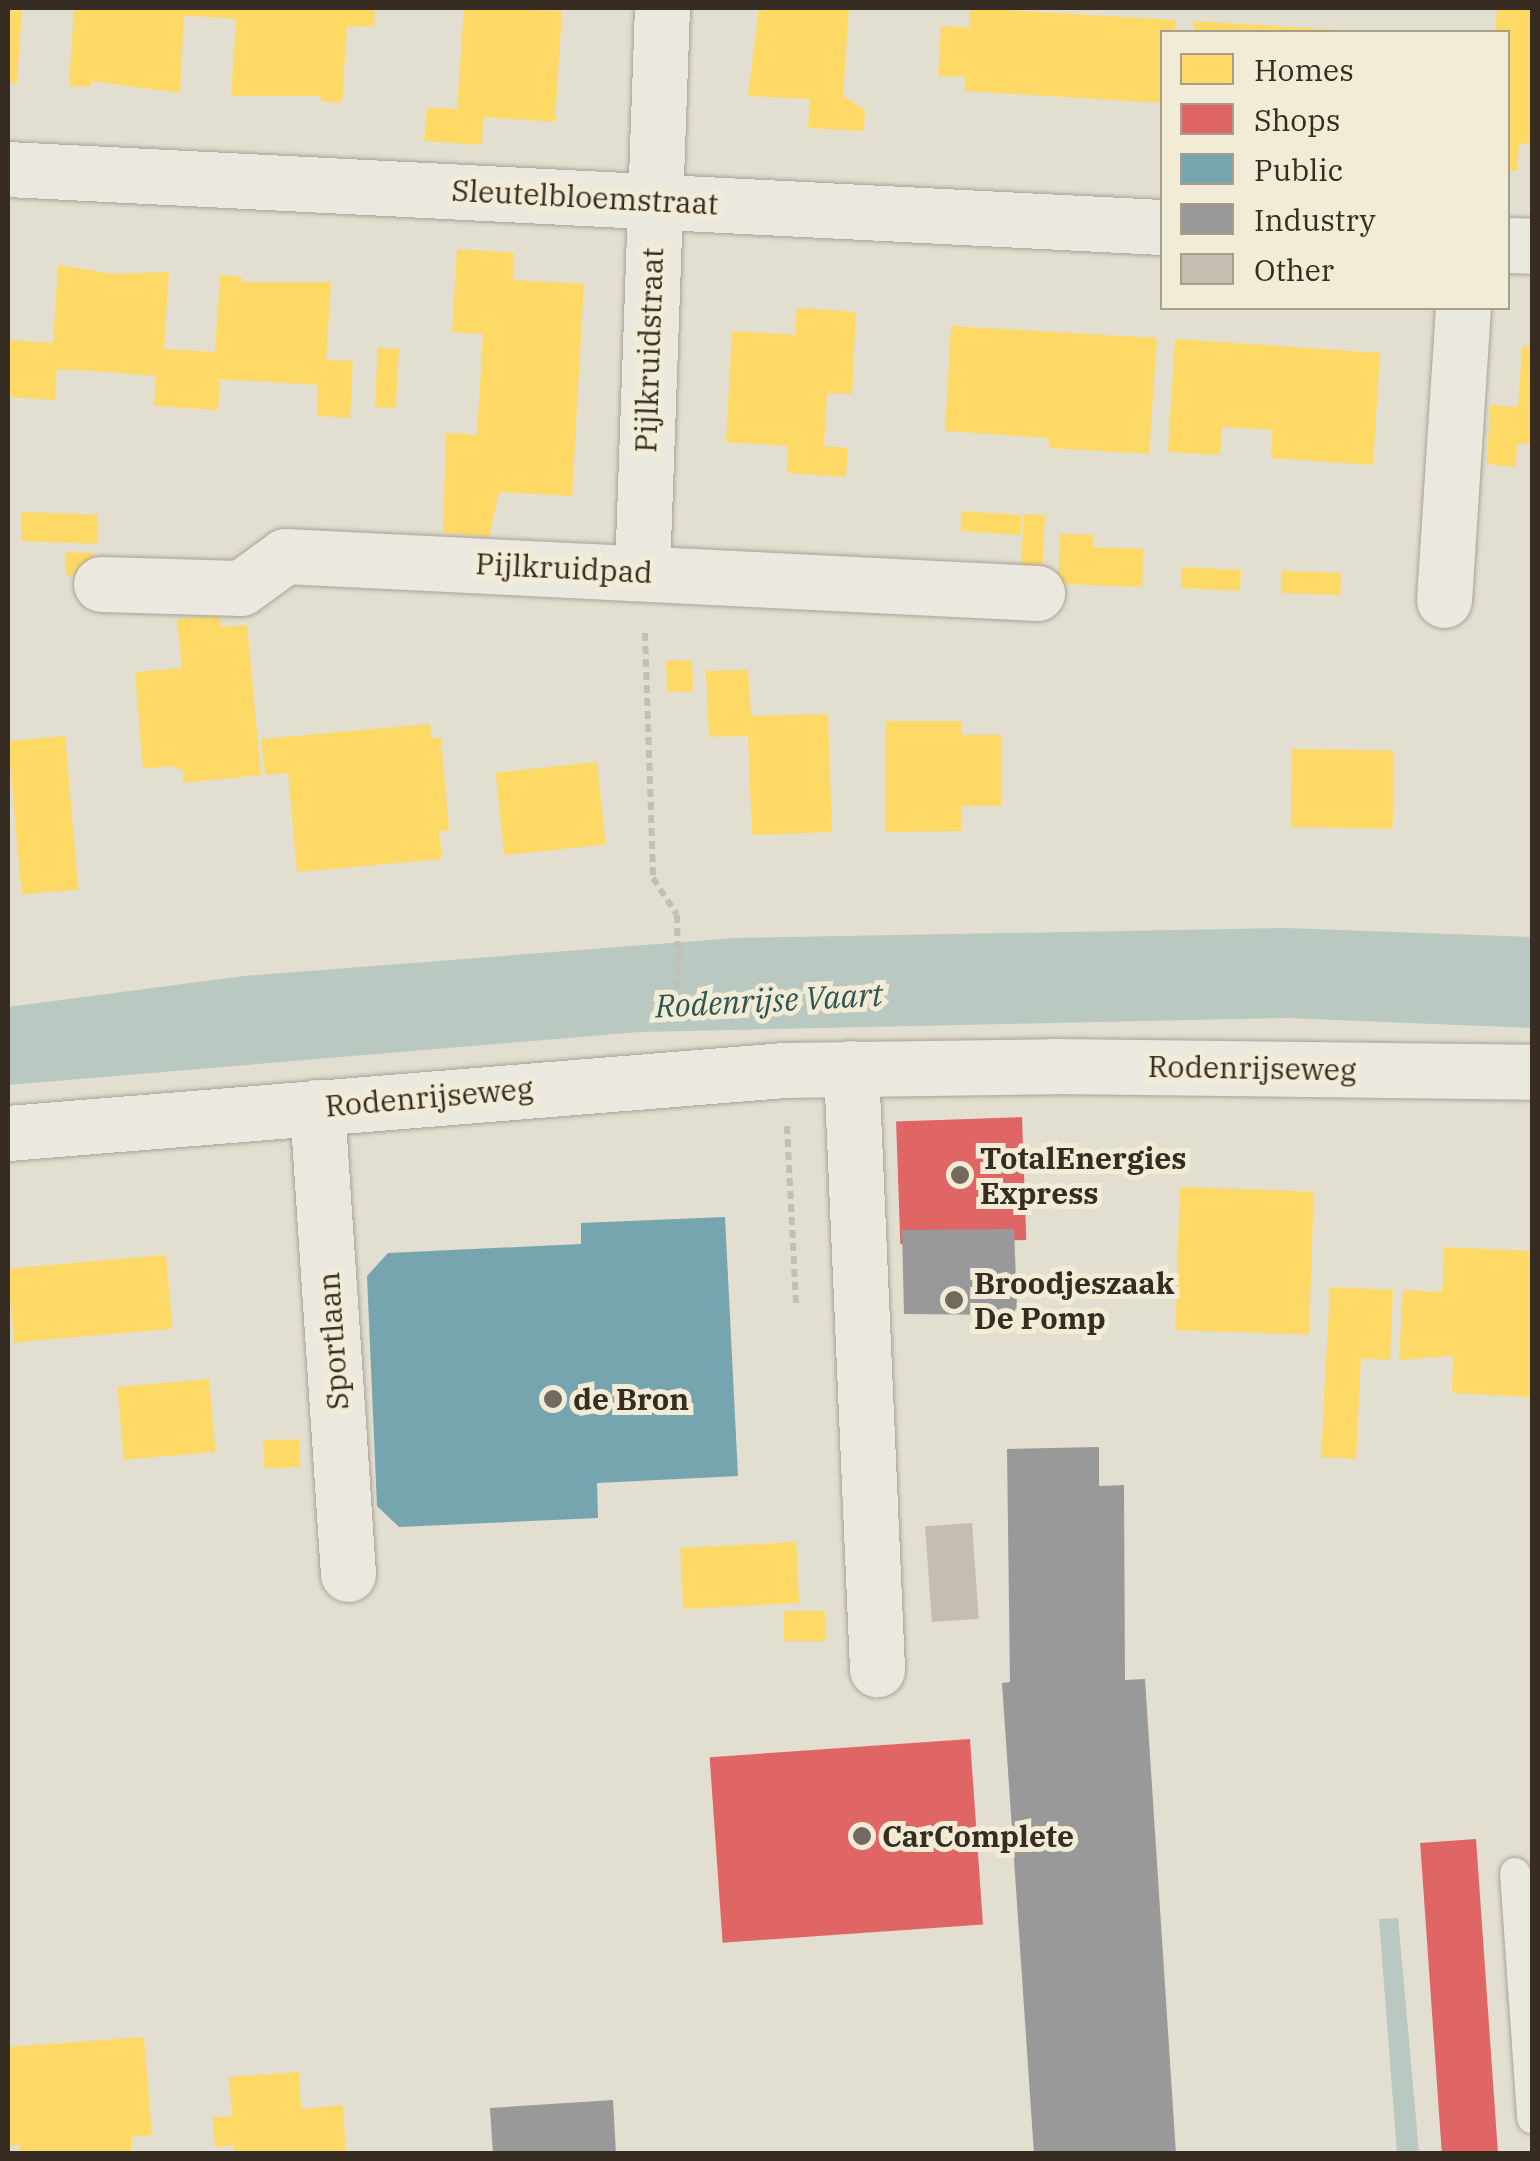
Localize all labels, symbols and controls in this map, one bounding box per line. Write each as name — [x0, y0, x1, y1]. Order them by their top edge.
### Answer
legend — [1160, 30, 1510, 310]
text: Homes — [1254, 50, 1354, 89]
text: Shops — [1254, 100, 1340, 139]
text: Public — [1254, 150, 1343, 189]
street label: Sleutelbloemstraat — [451, 172, 719, 222]
text: Industry — [1254, 200, 1376, 239]
street label: Pijlkruidstraat — [627, 247, 671, 453]
text: Other — [1254, 250, 1334, 289]
street label: Pijlkruidpad — [475, 545, 653, 591]
water label: Rodenrijse Vaart — [654, 975, 884, 1025]
street label: Rodenrijseweg — [1147, 1048, 1357, 1088]
street label: Rodenrijseweg — [324, 1070, 534, 1124]
place label: TotalEnergies Express — [980, 1140, 1186, 1210]
marker: TotalEnergies Express — [949, 1164, 971, 1186]
place label: Broodjeszaak De Pomp — [974, 1265, 1174, 1336]
street label: Sportlaan — [310, 1271, 356, 1411]
marker: Broodjeszaak De Pomp — [943, 1289, 965, 1311]
place label: de Bron — [573, 1381, 689, 1417]
marker: de Bron — [542, 1388, 564, 1410]
place label: CarComplete — [882, 1818, 1074, 1854]
marker: CarComplete — [851, 1825, 873, 1847]

